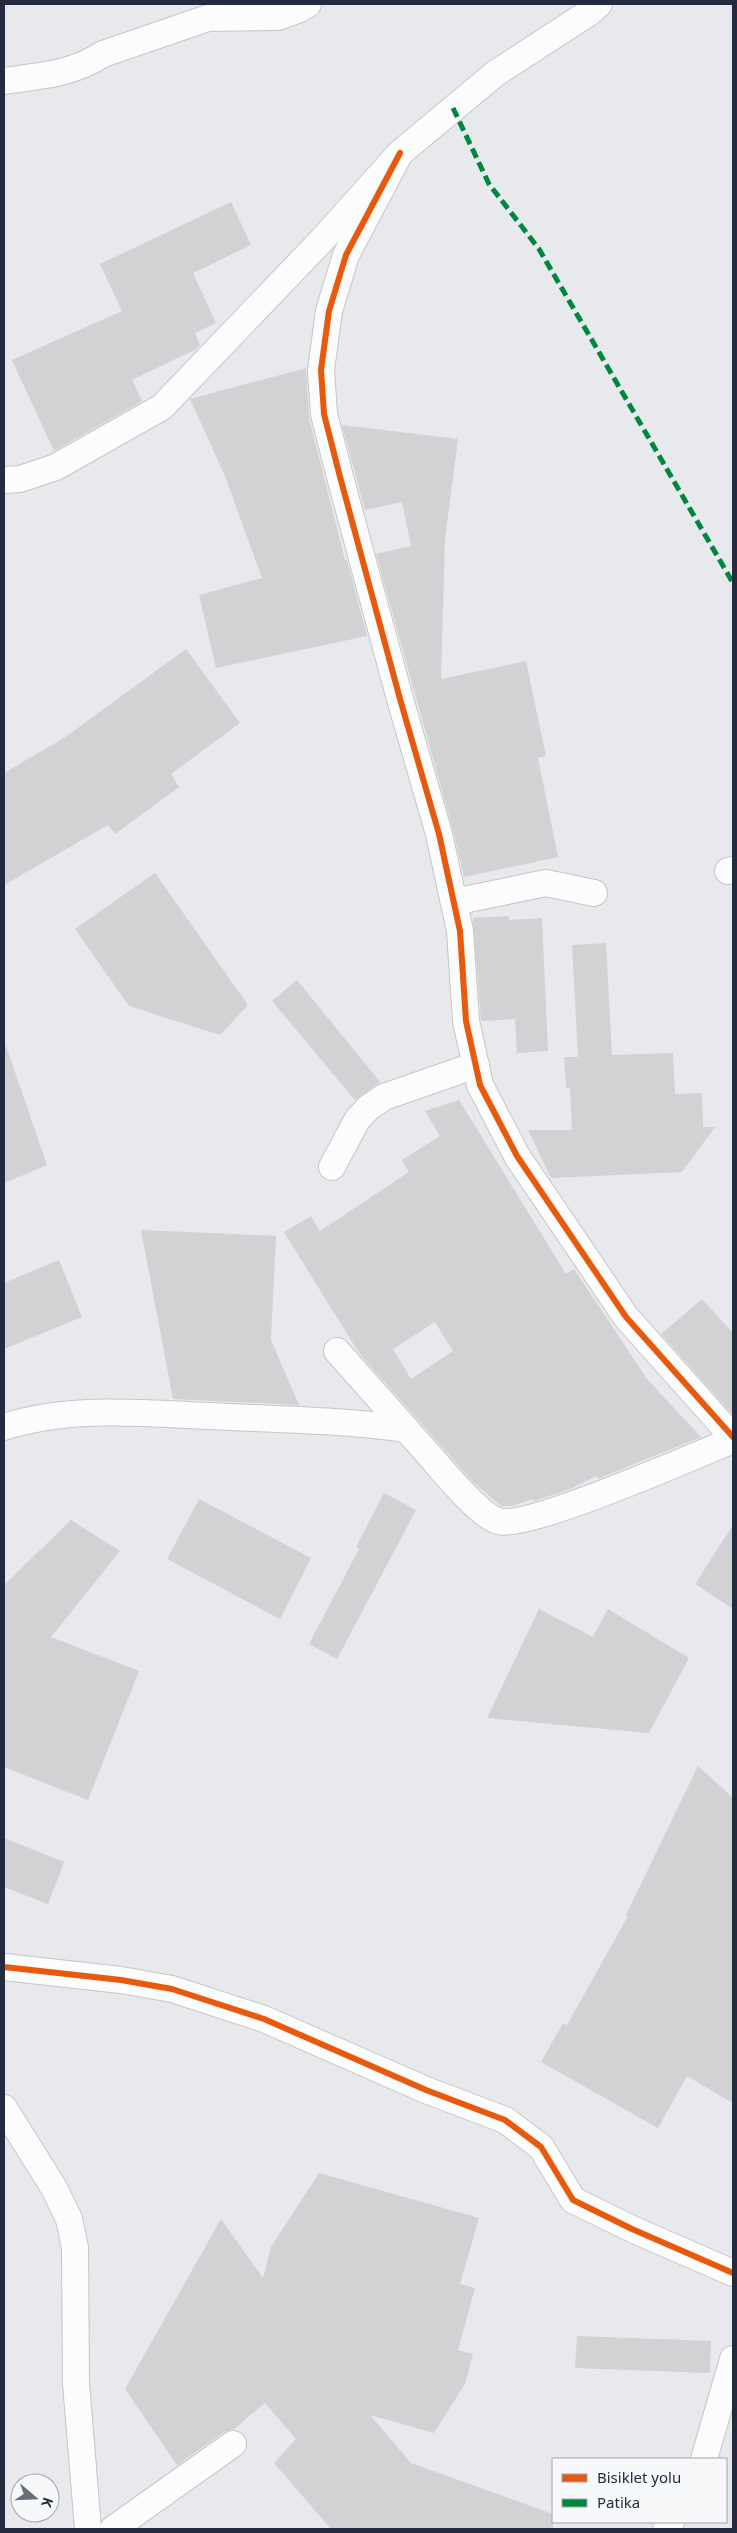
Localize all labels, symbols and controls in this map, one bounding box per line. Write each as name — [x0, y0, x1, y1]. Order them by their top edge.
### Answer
legend — [552, 2458, 727, 2523]
text: Bisiklet yolu — [597, 2467, 681, 2487]
north arrow — [10, 2473, 60, 2523]
text: Patika — [597, 2492, 640, 2512]
text: K — [37, 2495, 58, 2511]

